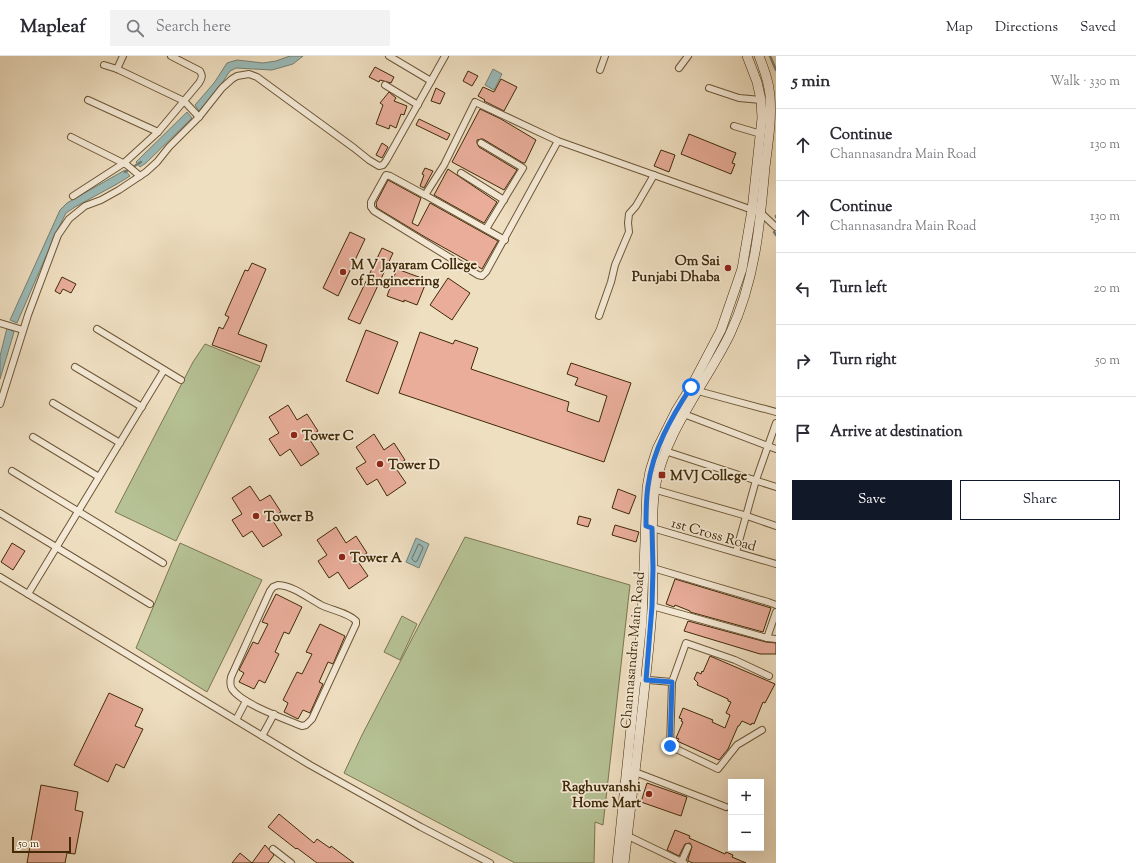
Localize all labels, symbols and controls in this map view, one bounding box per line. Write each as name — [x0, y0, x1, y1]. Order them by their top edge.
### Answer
search box — [110, 10, 390, 46]
text: Mapleaf — [20, 14, 86, 41]
icon: search — [124, 17, 146, 39]
text: Search here — [156, 17, 231, 38]
text: Map — [946, 18, 973, 38]
text: Directions — [995, 18, 1058, 38]
text: Saved — [1080, 18, 1116, 38]
text: 5 min — [792, 70, 830, 94]
text: Walk · 330 m — [1050, 73, 1120, 91]
text: Continue — [830, 125, 892, 146]
icon: ahead — [792, 134, 814, 156]
text: 130 m — [1090, 136, 1120, 154]
text: Channasandra Main Road — [830, 146, 976, 164]
text: Continue — [830, 197, 892, 218]
icon: ahead — [792, 206, 814, 228]
text: 130 m — [1090, 208, 1120, 226]
text: Channasandra Main Road — [830, 218, 976, 236]
place label: Om Sai Punjabi Dhaba — [632, 252, 721, 288]
place label: M V Jayaram College of Engineering — [351, 256, 477, 292]
marker: Om Sai Punjabi Dhaba — [723, 263, 733, 273]
marker: M V Jayaram College of Engineering — [338, 267, 348, 277]
icon: left — [792, 278, 814, 300]
text: Turn left — [830, 278, 887, 299]
text: 20 m — [1094, 280, 1120, 298]
icon: right — [792, 350, 814, 372]
text: Turn right — [830, 350, 896, 371]
text: 50 m — [1095, 352, 1120, 370]
route start — [682, 378, 700, 396]
icon: arrive — [792, 422, 814, 444]
text: Arrive at destination — [830, 422, 963, 443]
place label: Tower C — [302, 427, 354, 447]
marker: Tower C — [289, 430, 299, 440]
place label: Tower D — [388, 456, 440, 476]
marker: Tower D — [375, 459, 385, 469]
place label: MVJ College — [670, 467, 748, 487]
marker: MVJ College — [657, 470, 667, 480]
button: Save — [792, 480, 952, 520]
button: Share — [960, 480, 1120, 520]
place label: Tower B — [264, 508, 314, 528]
marker: Tower B — [251, 511, 261, 521]
street label: 1st Cross Road — [669, 514, 758, 558]
place label: Tower A — [350, 549, 403, 569]
marker: Tower A — [337, 552, 347, 562]
street label: Channasandra Main Road — [617, 571, 651, 730]
route end — [661, 737, 679, 755]
place label: Raghuvanshi Home Mart — [562, 778, 641, 814]
map controls — [728, 779, 764, 851]
button: + — [728, 779, 764, 815]
marker: Raghuvanshi Home Mart — [644, 789, 654, 799]
button: − — [728, 815, 764, 851]
scale bar — [12, 835, 71, 854]
text: 50 m — [18, 836, 39, 852]

